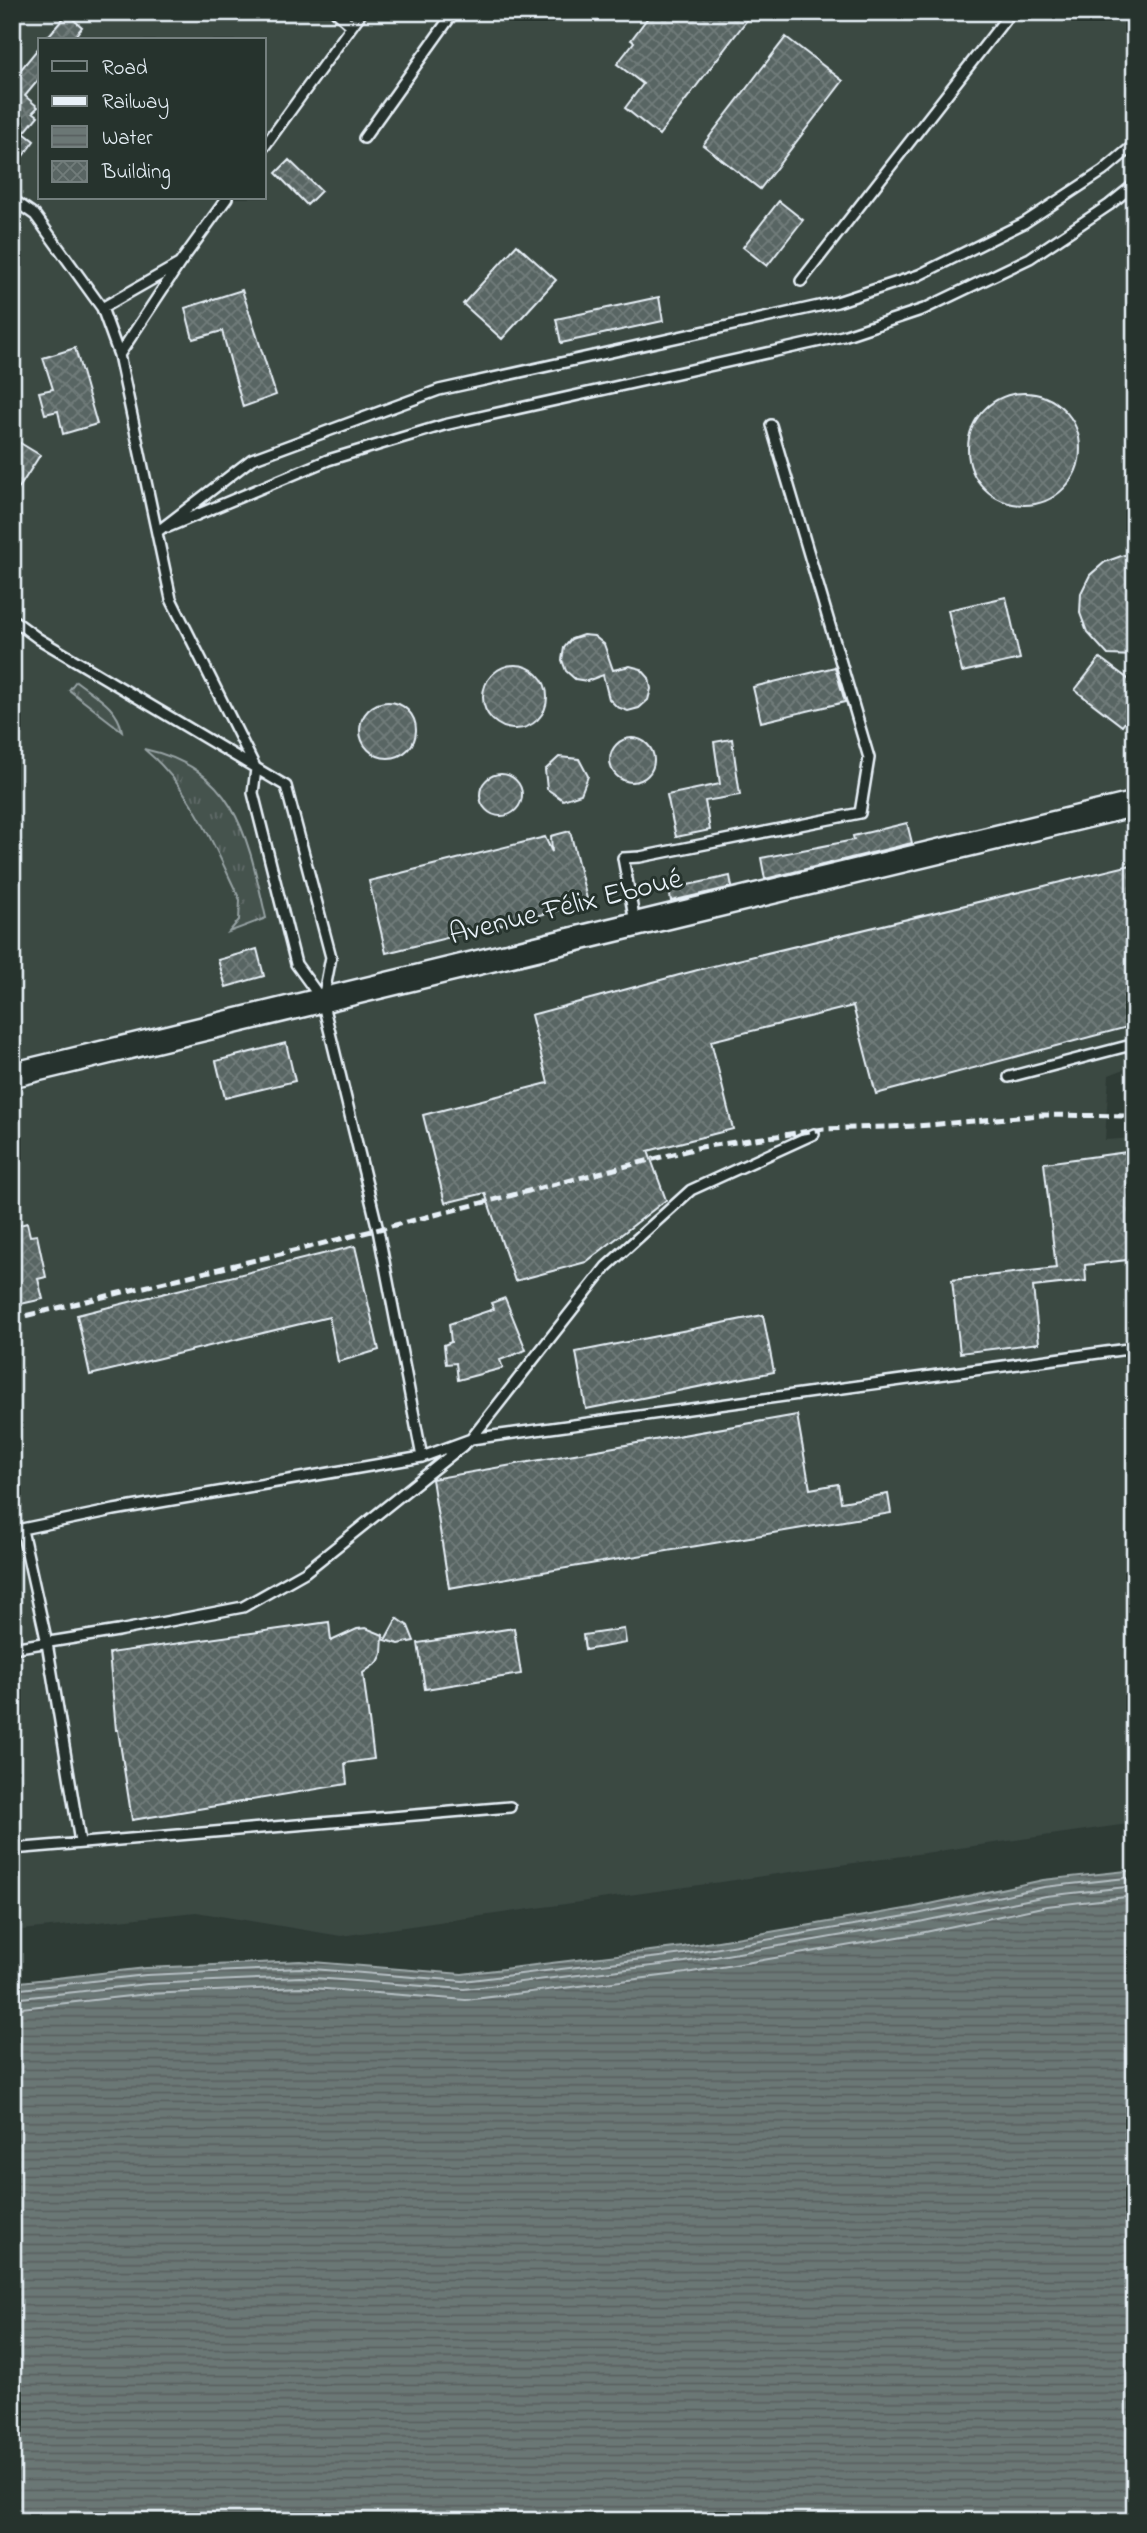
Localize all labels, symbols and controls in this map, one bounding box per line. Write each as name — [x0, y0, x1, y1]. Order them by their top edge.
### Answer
legend — [38, 38, 266, 200]
text: Road — [102, 54, 148, 84]
text: Railway — [102, 88, 169, 120]
text: Water — [102, 124, 153, 154]
text: Building — [101, 158, 171, 190]
street label: Avenue Félix Eboué — [445, 858, 688, 958]

